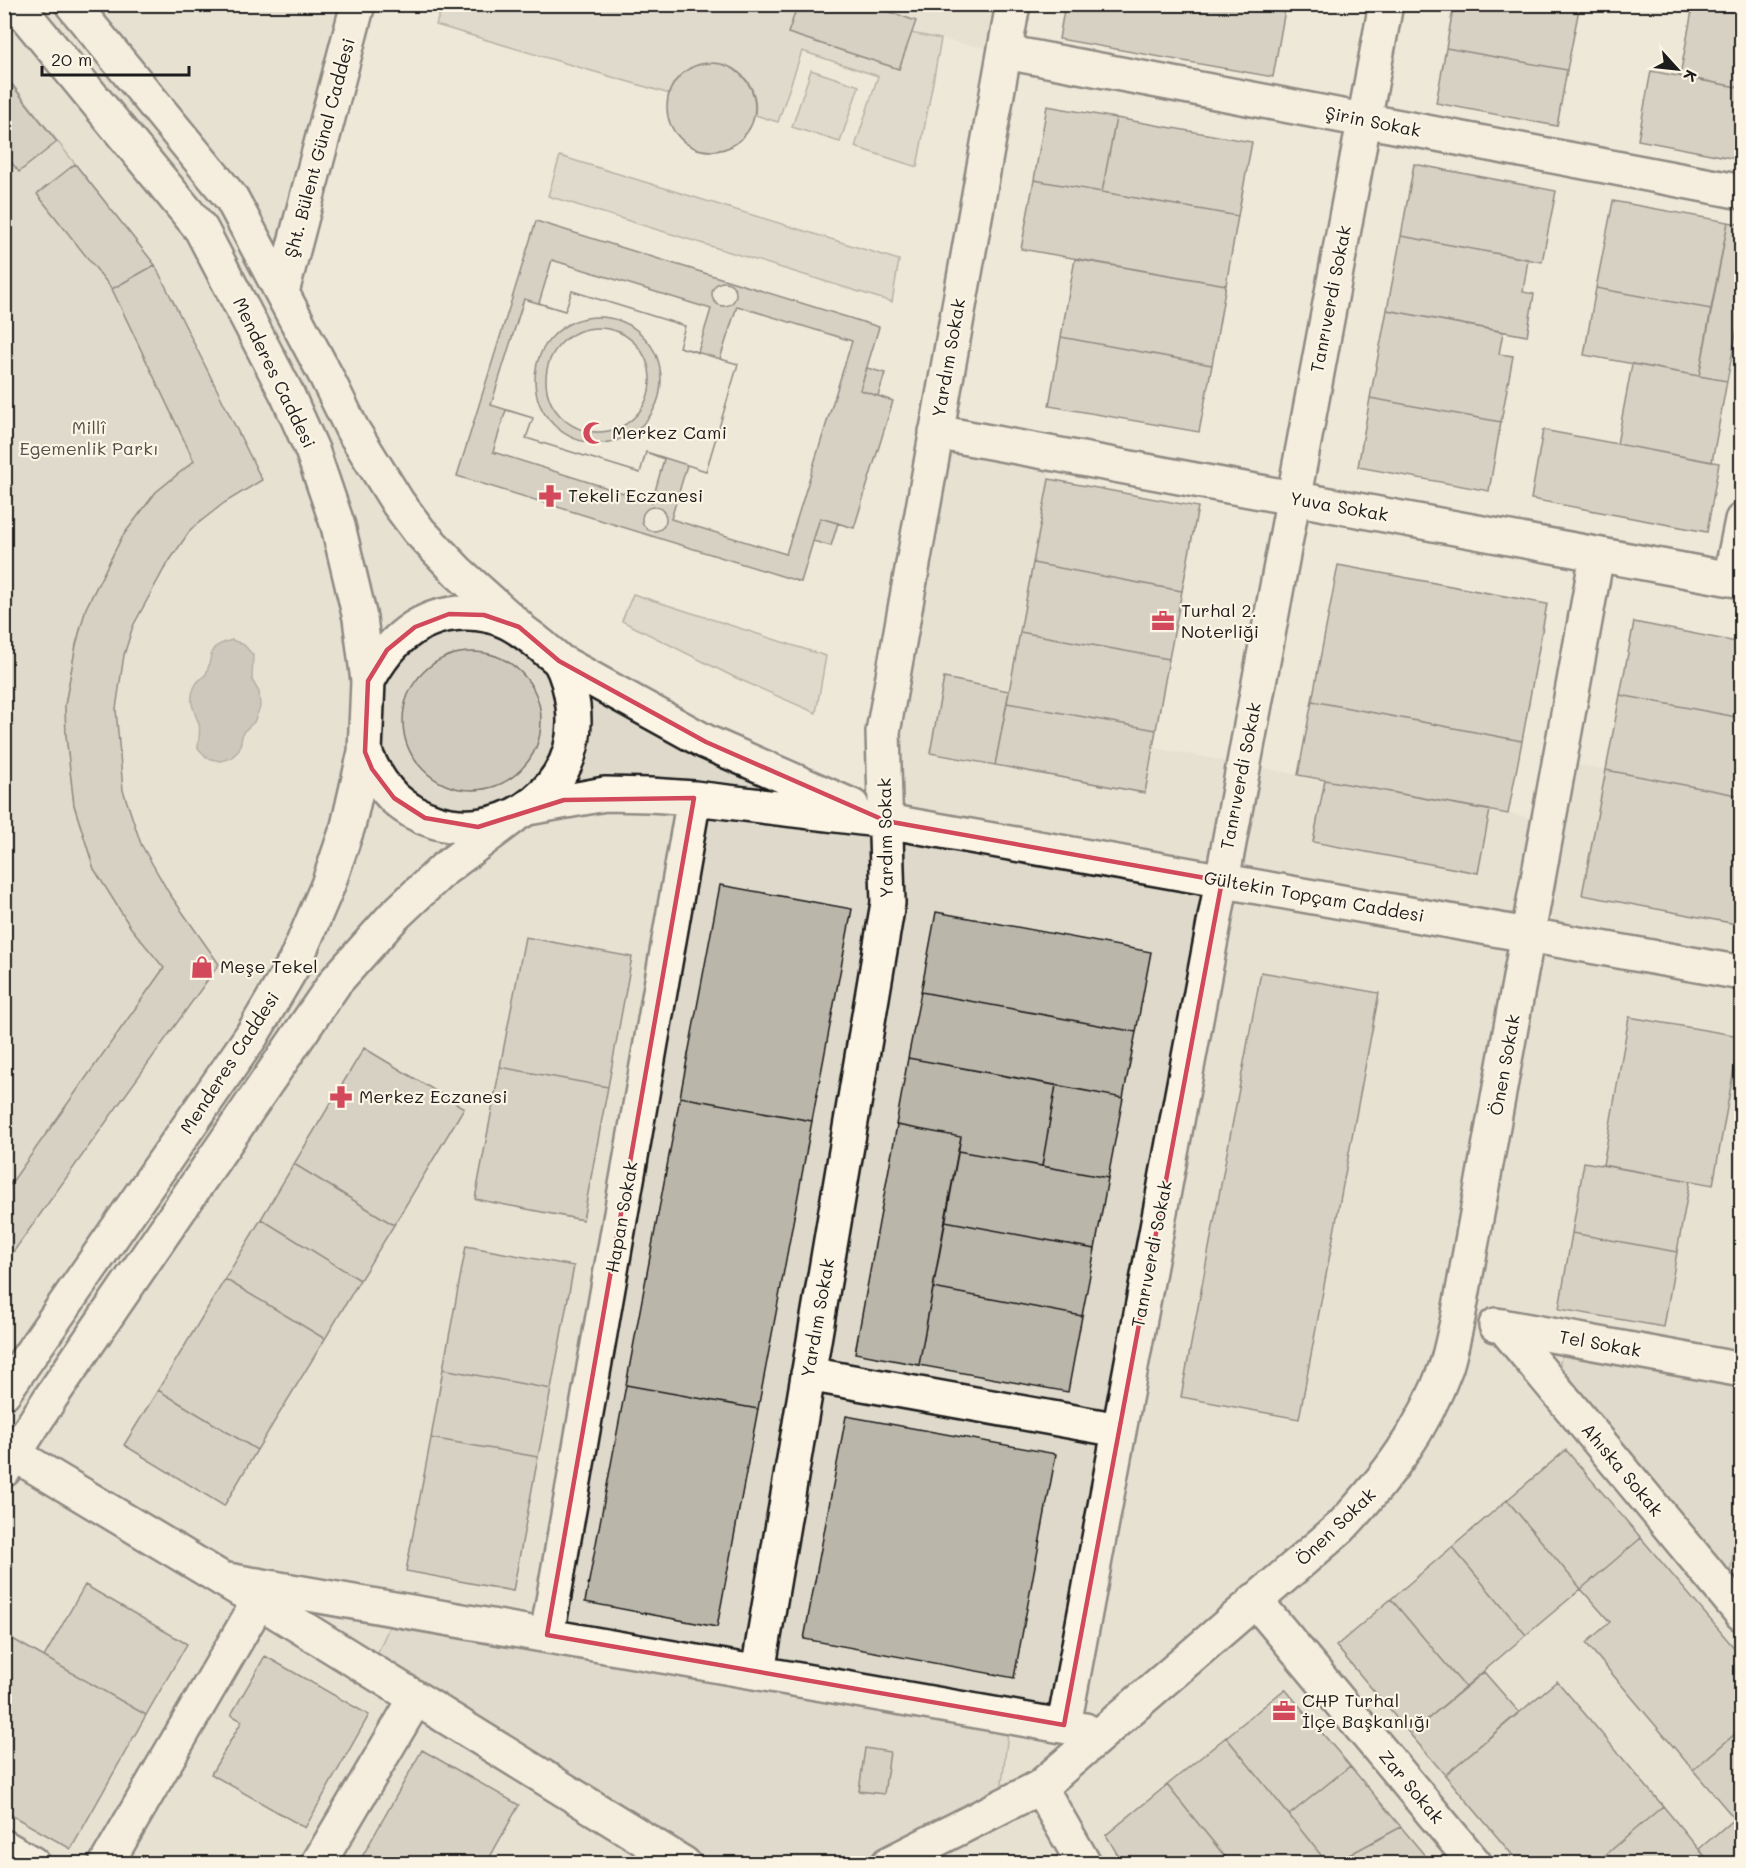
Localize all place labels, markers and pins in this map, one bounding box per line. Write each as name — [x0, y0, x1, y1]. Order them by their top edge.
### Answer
mosque icon: Merkez Cami — [581, 420, 607, 446]
place label: Merkez Cami — [612, 420, 727, 444]
pharmacy icon: Tekeli Eczanesi — [537, 483, 563, 509]
place label: Tekeli Eczanesi — [568, 483, 703, 507]
place label: Turhal 2. Noterliği — [1181, 598, 1259, 643]
office icon: Turhal 2. Noterliği — [1150, 608, 1176, 634]
shop icon: Meşe Tekel — [189, 954, 215, 980]
place label: Meşe Tekel — [220, 954, 318, 978]
pharmacy icon: Merkez Eczanesi — [328, 1084, 354, 1110]
place label: Merkez Eczanesi — [359, 1084, 507, 1108]
place label: CHP Turhal İlçe Başkanlığı — [1302, 1688, 1430, 1733]
office icon: CHP Turhal İlçe Başkanlığı — [1271, 1698, 1297, 1724]

